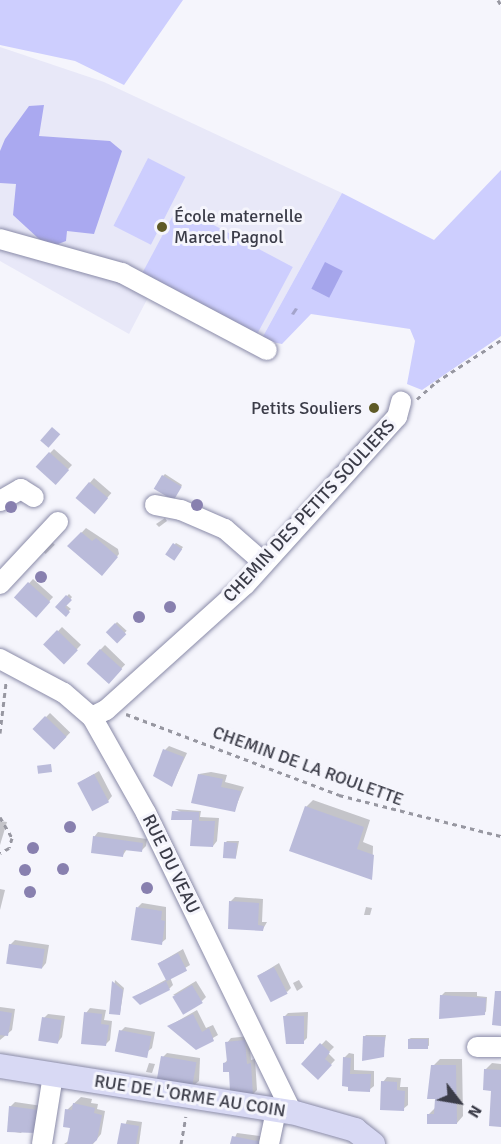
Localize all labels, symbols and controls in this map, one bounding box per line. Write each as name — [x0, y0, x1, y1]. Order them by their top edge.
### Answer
place label: École maternelle Marcel Pagnol — [174, 206, 303, 248]
marker: École maternelle Marcel Pagnol — [155, 220, 169, 234]
place label: Petits Souliers — [251, 397, 362, 419]
marker: Petits Souliers — [367, 401, 381, 415]
street label: CHEMIN DES PETITS SOULIERS — [219, 415, 399, 607]
street label: CHEMIN DE LA ROULETTE — [210, 721, 406, 811]
street label: RUE DU VEAU — [138, 811, 204, 917]
street label: RUE DE L'ORME AU COIN — [93, 1070, 287, 1122]
north arrow — [429, 1072, 489, 1132]
text: N — [463, 1101, 486, 1121]

